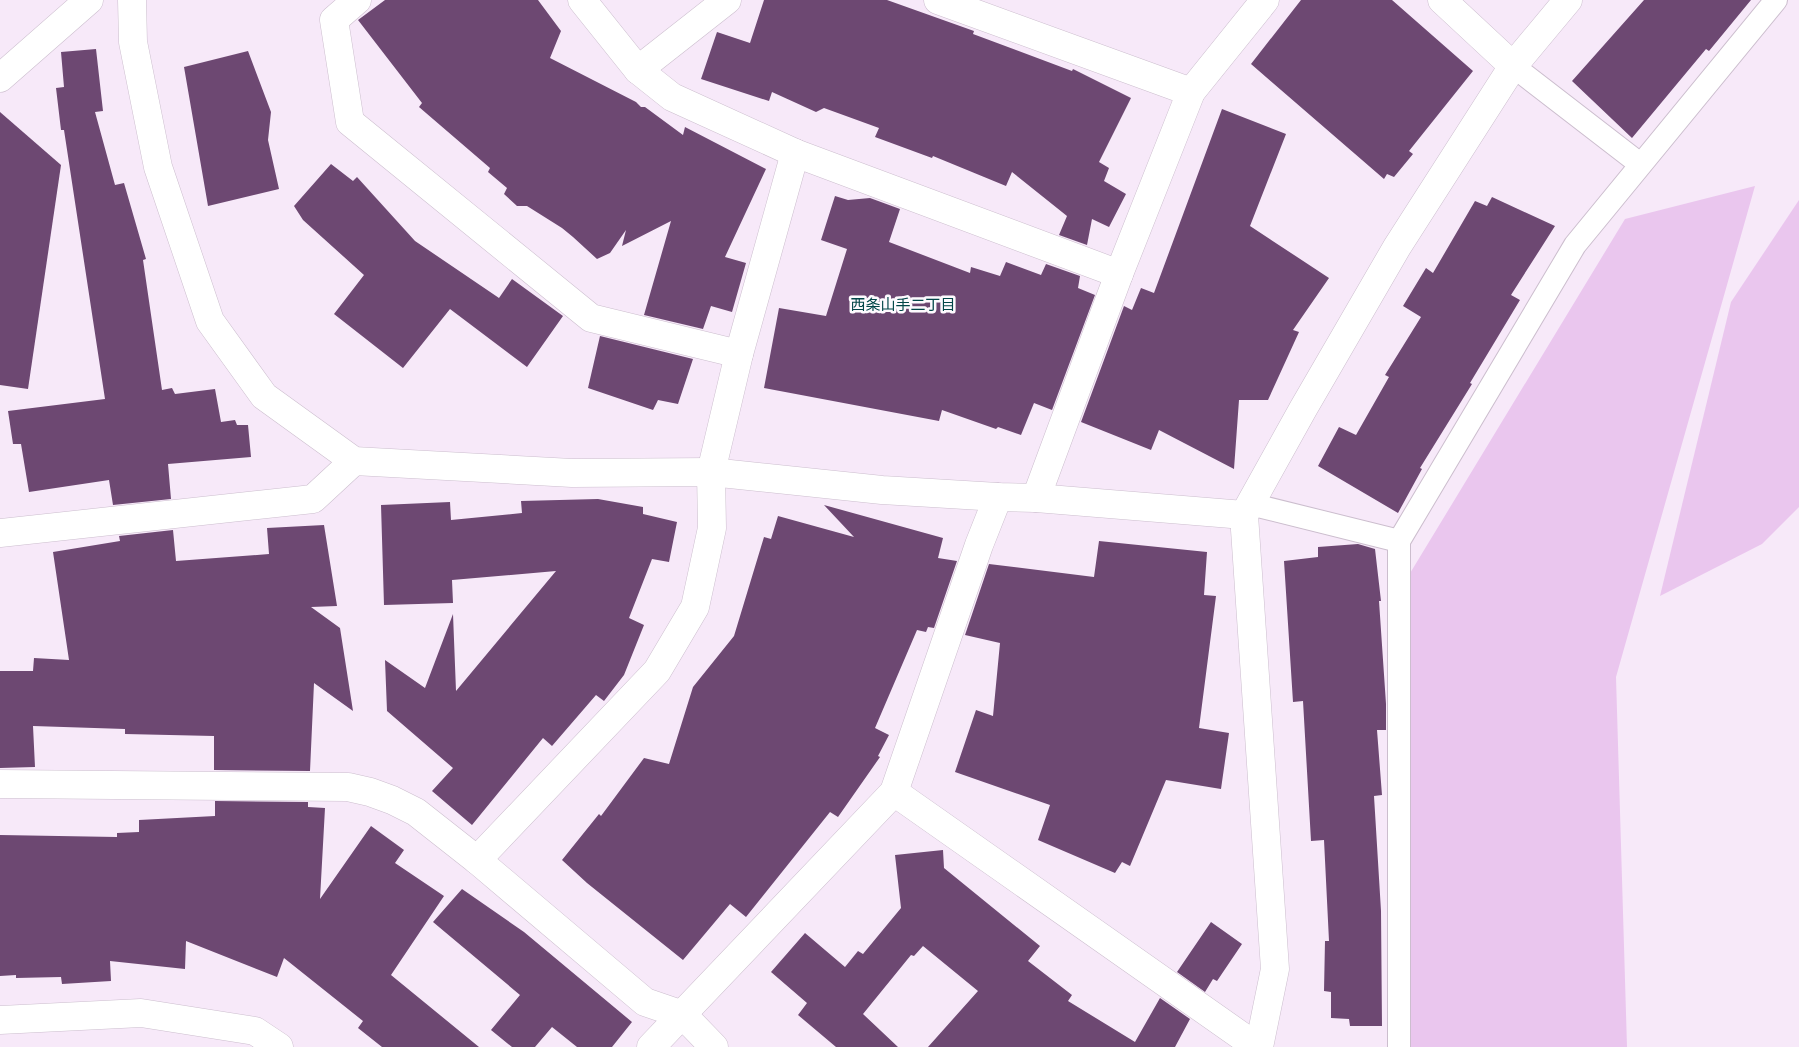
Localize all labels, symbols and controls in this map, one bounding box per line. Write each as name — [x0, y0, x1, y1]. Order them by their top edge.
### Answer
district label: 西条山手二丁目 — [850, 295, 956, 314]

